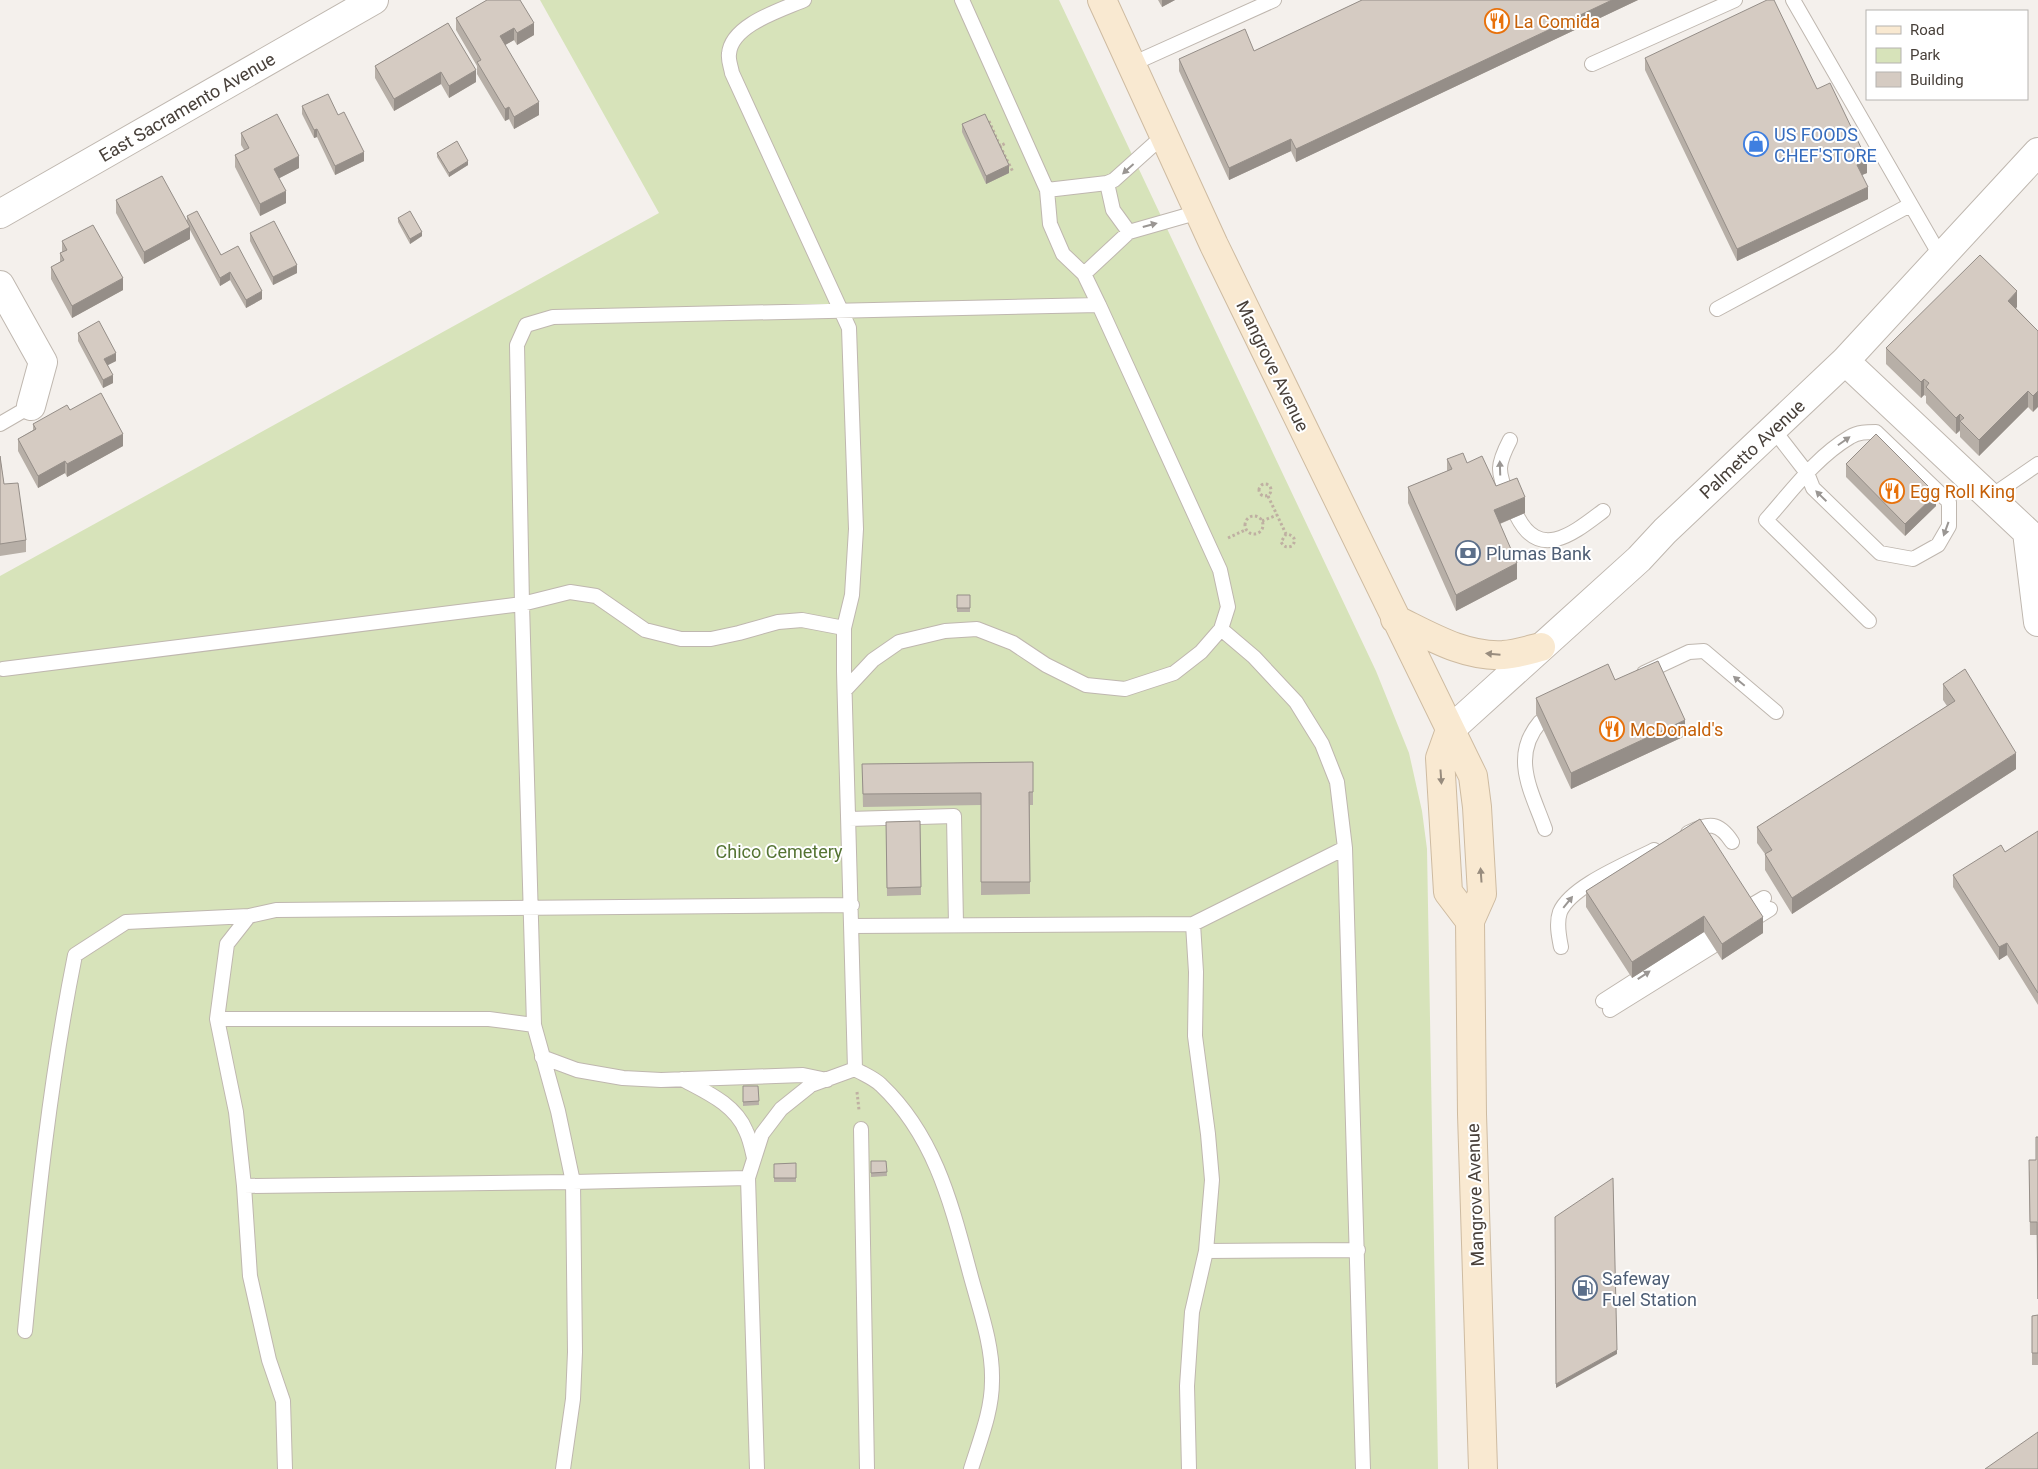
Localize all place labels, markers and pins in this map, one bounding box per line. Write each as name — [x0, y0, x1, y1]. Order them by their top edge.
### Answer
restaurant icon: La Comida — [1484, 8, 1510, 34]
place label: La Comida — [1514, 11, 1600, 32]
place label: US FOODS CHEF'STORE — [1774, 124, 1877, 166]
shop icon: US FOODS CHEF'STORE — [1743, 131, 1769, 157]
restaurant icon: Egg Roll King — [1879, 478, 1905, 504]
place label: Egg Roll King — [1910, 481, 2015, 502]
bank icon: Plumas Bank — [1455, 540, 1481, 566]
place label: Plumas Bank — [1486, 543, 1592, 564]
restaurant icon: McDonald's — [1599, 716, 1625, 742]
place label: McDonald's — [1630, 719, 1723, 740]
place label: Safeway Fuel Station — [1602, 1268, 1697, 1310]
fuel station icon: Safeway Fuel Station — [1572, 1275, 1598, 1301]

